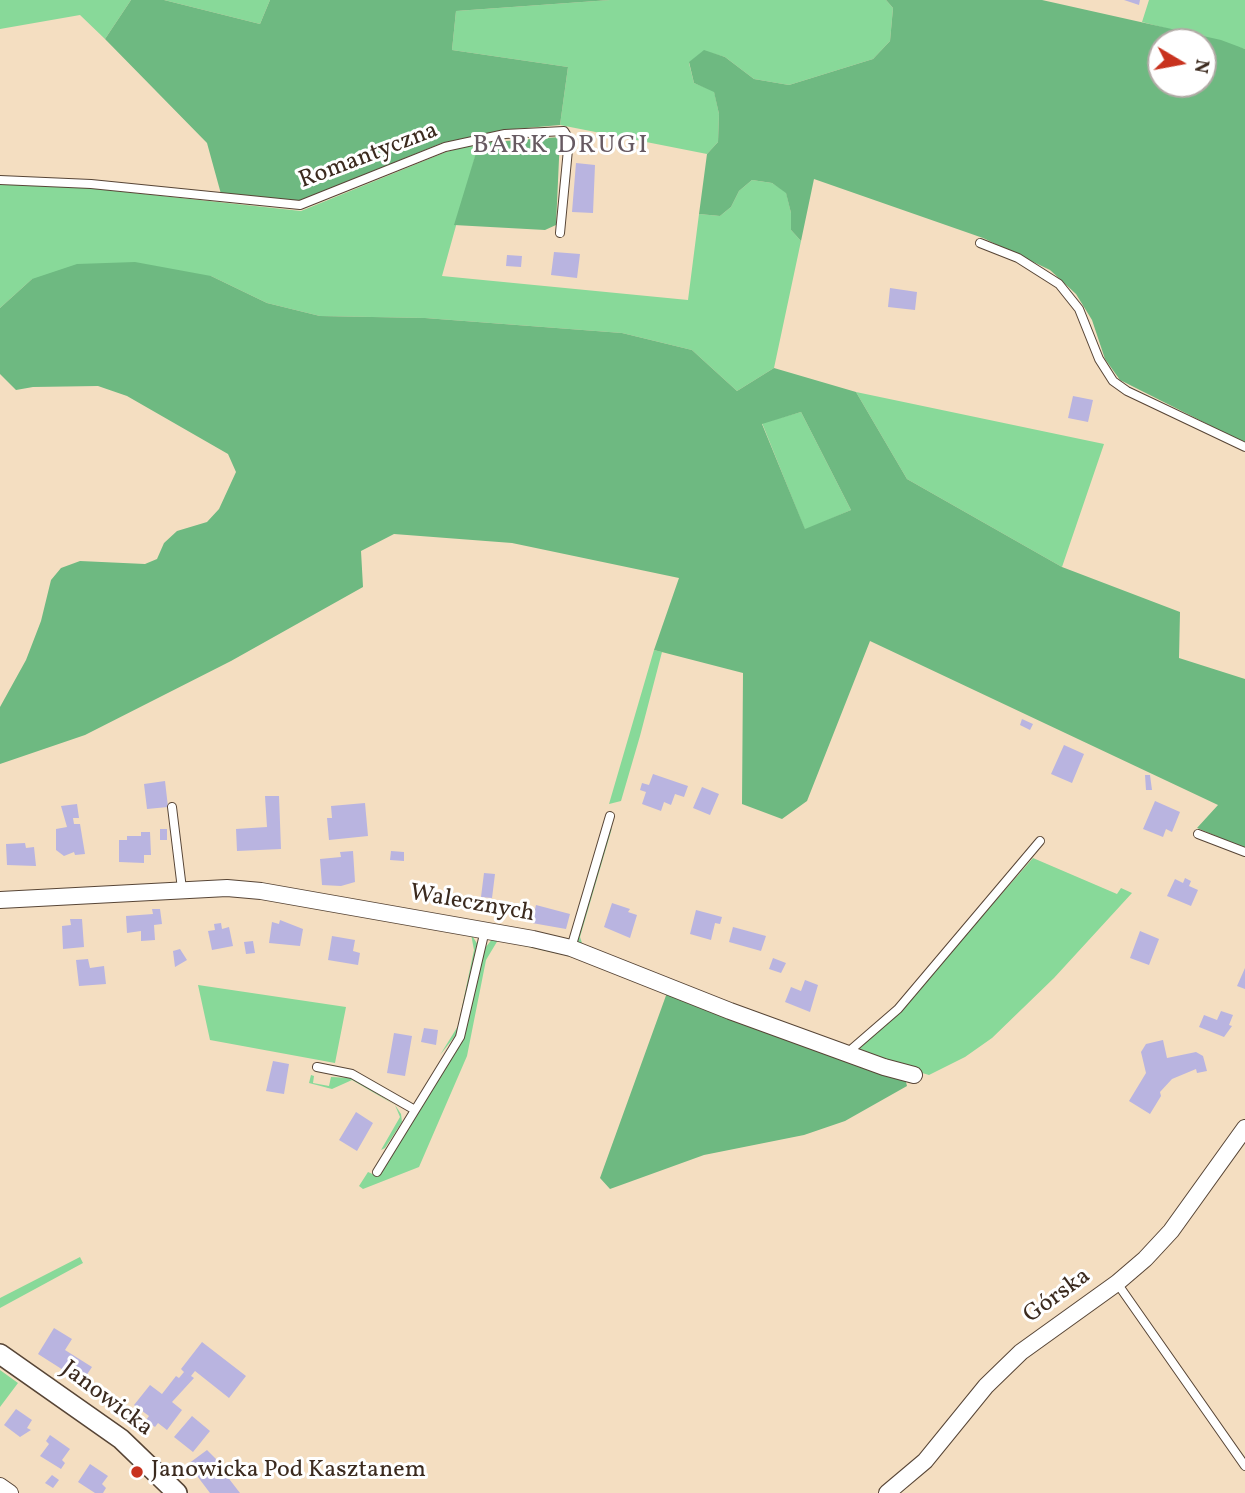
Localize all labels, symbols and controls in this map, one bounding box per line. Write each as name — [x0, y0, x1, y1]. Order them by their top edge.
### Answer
north arrow — [1147, 28, 1217, 98]
text: N — [1187, 57, 1215, 75]
street label: Romantyczna — [295, 117, 443, 197]
district label: BARK DRUGI — [474, 131, 648, 163]
street label: Walecznych — [407, 880, 537, 930]
street label: Górska — [1019, 1263, 1097, 1331]
street label: Janowicka — [54, 1356, 158, 1444]
place label: Janowicka Pod Kasztanem — [151, 1458, 426, 1486]
marker: Janowicka Pod Kasztanem — [129, 1464, 145, 1480]

